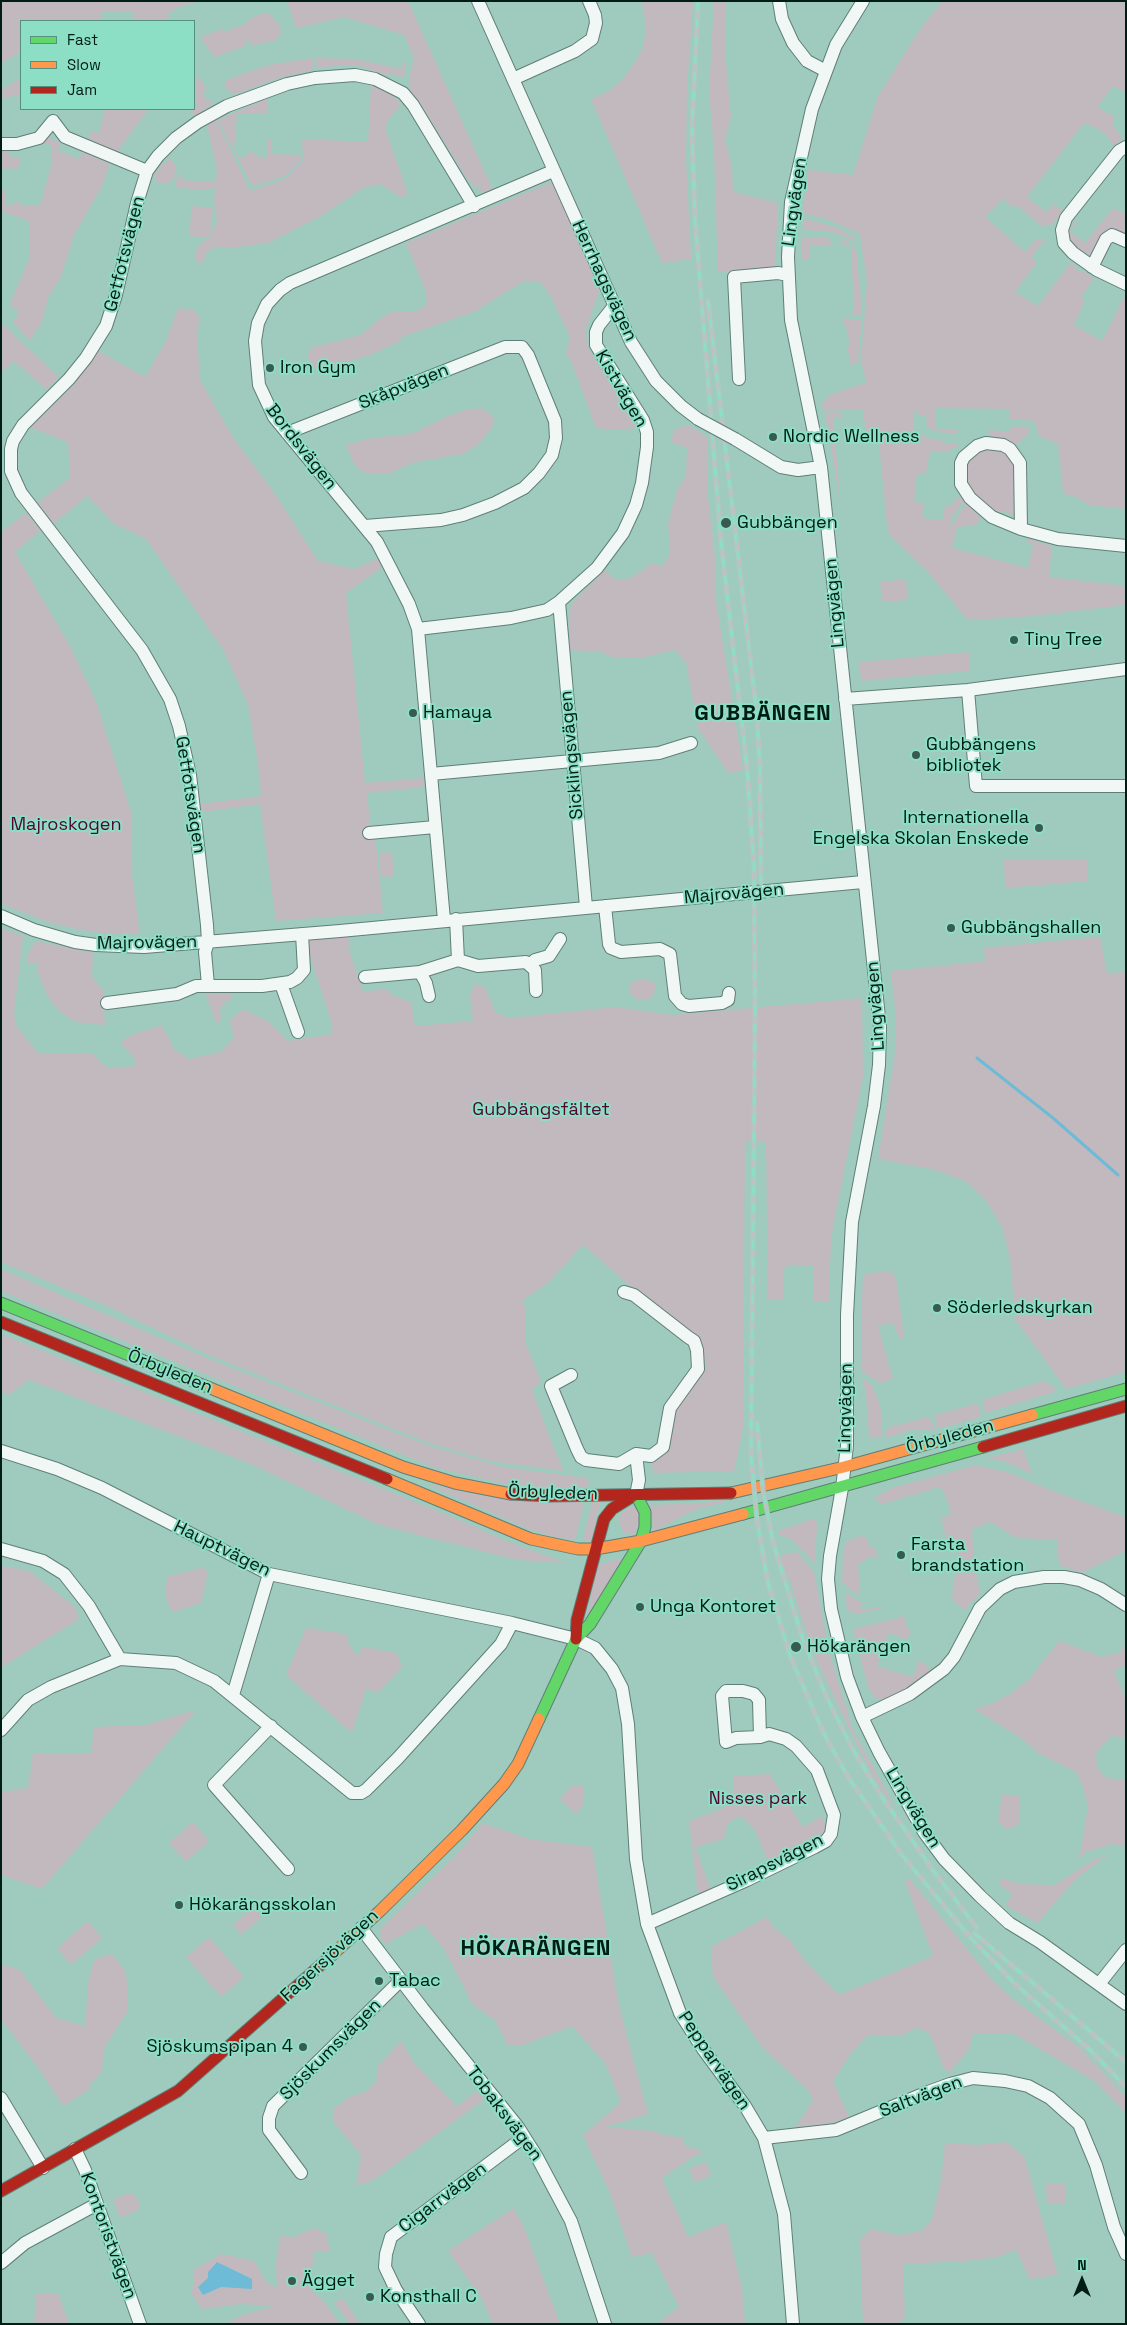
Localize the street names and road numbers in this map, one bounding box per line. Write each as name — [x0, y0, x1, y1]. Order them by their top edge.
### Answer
street label: Lingvägen — [778, 156, 812, 248]
street label: Getfotsvägen — [100, 194, 150, 314]
street label: Herrhagsvägen — [567, 217, 641, 345]
street label: Kistvägen — [590, 346, 652, 432]
street label: Skåpvägen — [356, 359, 452, 415]
street label: Bordsvägen — [261, 400, 341, 494]
street label: Lingvägen — [820, 557, 850, 649]
street label: Sicklingsvägen — [556, 690, 588, 820]
street label: Getfotsvägen — [170, 735, 210, 855]
street label: Majrovägen — [683, 879, 785, 909]
street label: Majrovägen — [97, 931, 197, 955]
street label: Lingvägen — [862, 961, 890, 1051]
street label: Örbyleden — [124, 1345, 216, 1399]
street label: Lingvägen — [834, 1363, 858, 1453]
street label: Örbyleden — [904, 1415, 996, 1459]
street label: Örbyleden — [508, 1481, 598, 1505]
street label: Hauptvägen — [170, 1516, 274, 1582]
street label: Lingvägen — [881, 1764, 945, 1852]
street label: Sirapsvägen — [723, 1829, 827, 1897]
street label: Fagersjövägen — [277, 1905, 383, 2007]
street label: Sjöskumsvägen — [276, 1995, 386, 2105]
street label: Pepparvägen — [673, 2008, 755, 2114]
street label: Tobaksvägen — [461, 2062, 547, 2166]
street label: Saltvägen — [877, 2071, 965, 2123]
street label: Cigarrvägen — [395, 2158, 491, 2238]
street label: Kontoristvägen — [75, 2170, 141, 2302]

